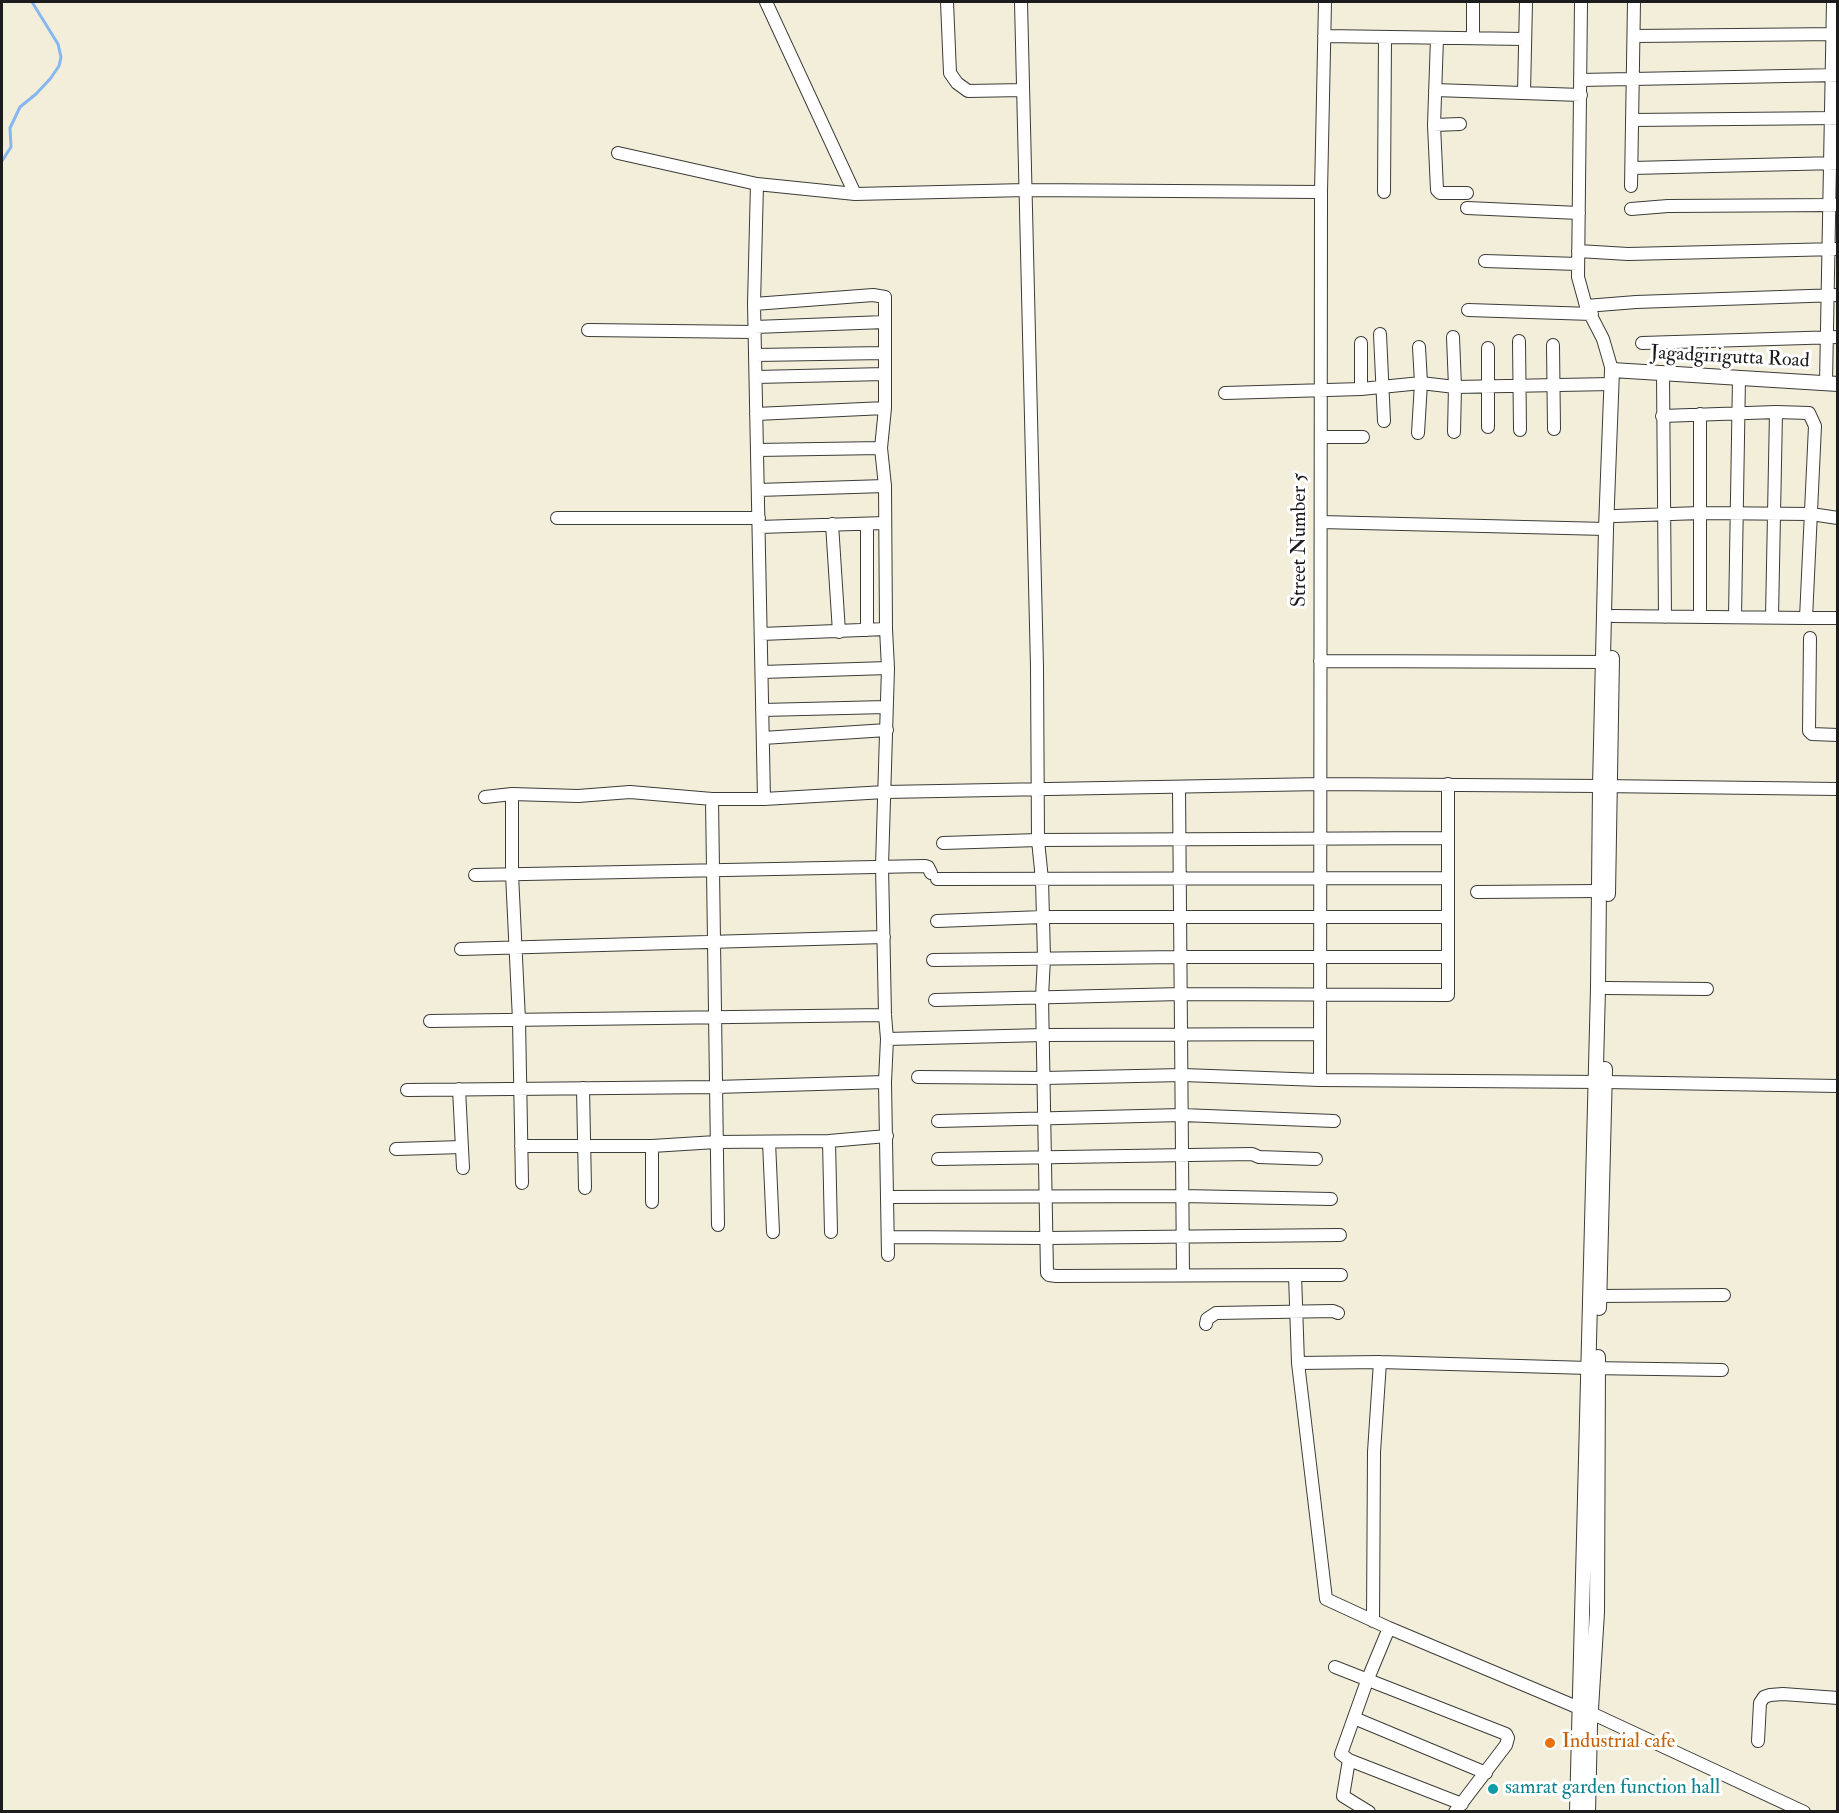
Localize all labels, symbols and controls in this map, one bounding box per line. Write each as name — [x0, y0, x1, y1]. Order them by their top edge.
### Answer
street label: Jagadgirigutta Road — [1650, 342, 1810, 374]
street label: Street Number 5 — [1289, 473, 1313, 607]
place label: Industrial cafe — [1562, 1731, 1675, 1755]
marker: Industrial cafe — [1543, 1736, 1557, 1750]
place label: samrat garden function hall — [1505, 1777, 1720, 1801]
marker: samrat garden function hall — [1486, 1782, 1500, 1796]

